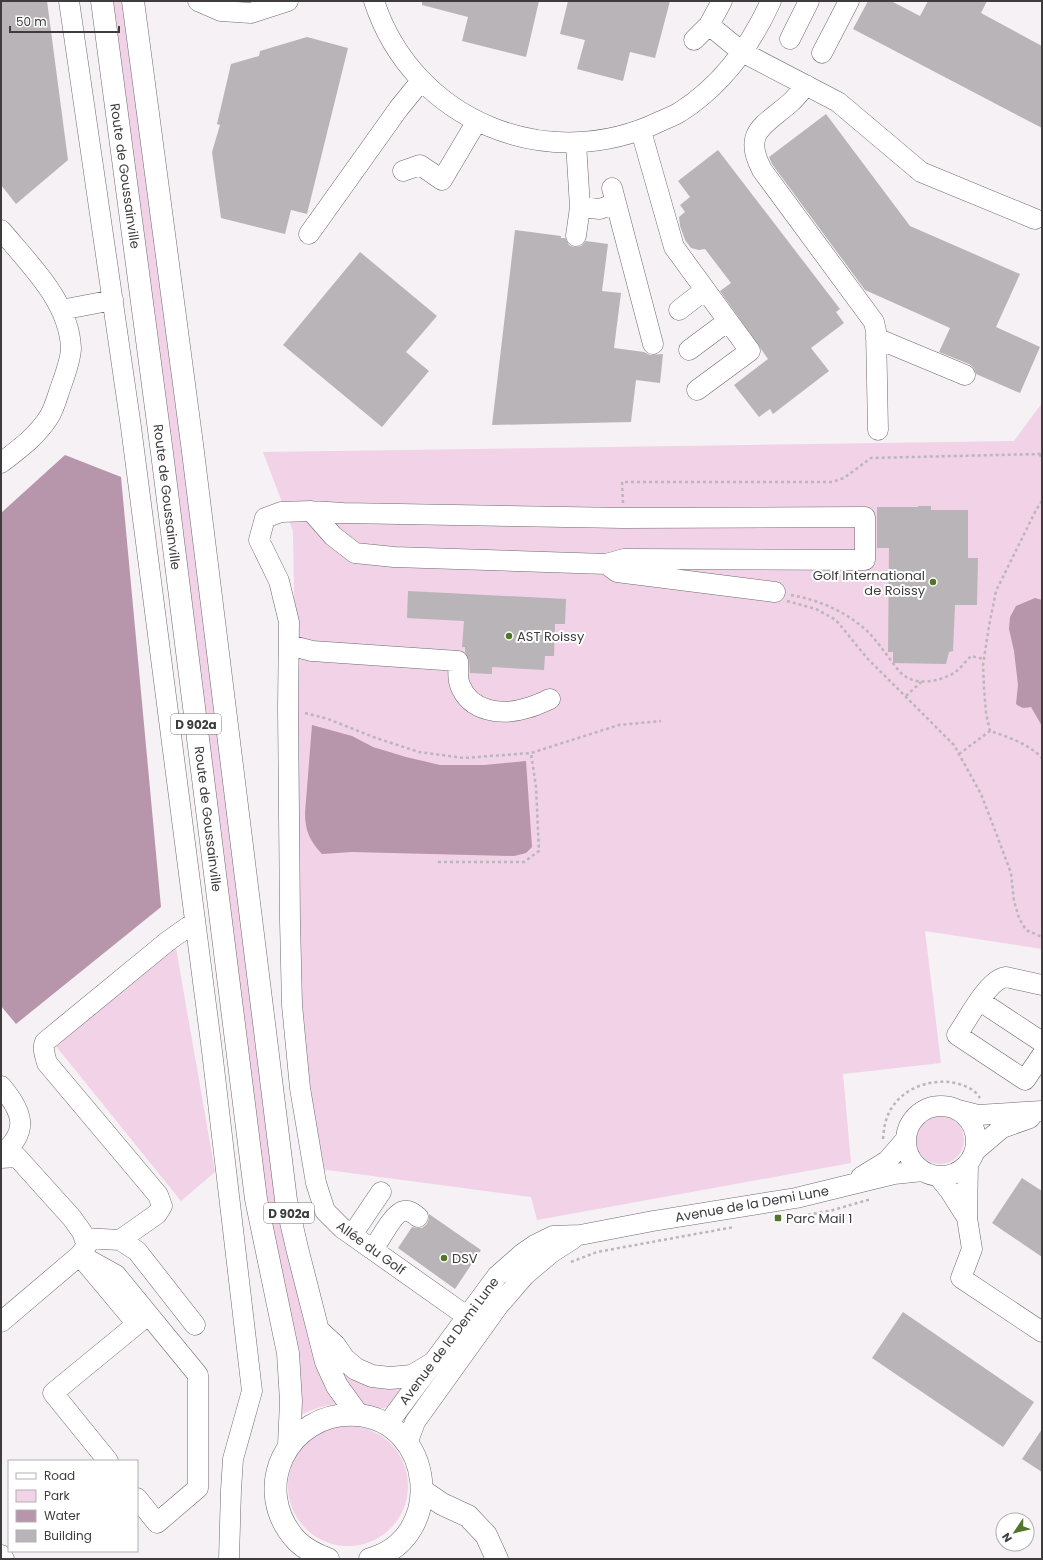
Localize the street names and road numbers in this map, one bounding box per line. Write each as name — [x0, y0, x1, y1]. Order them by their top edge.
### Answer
street label: Route de Goussainville — [105, 102, 145, 250]
street label: Route de Goussainville — [149, 423, 185, 571]
road number: D 902a — [171, 714, 221, 734]
street label: Route de Goussainville — [190, 745, 226, 893]
street label: Avenue de la Demi Lune — [674, 1181, 830, 1227]
road number: D 902a — [264, 1203, 314, 1223]
street label: Allée du Golf — [333, 1216, 409, 1280]
street label: Avenue de la Demi Lune — [395, 1273, 503, 1409]

